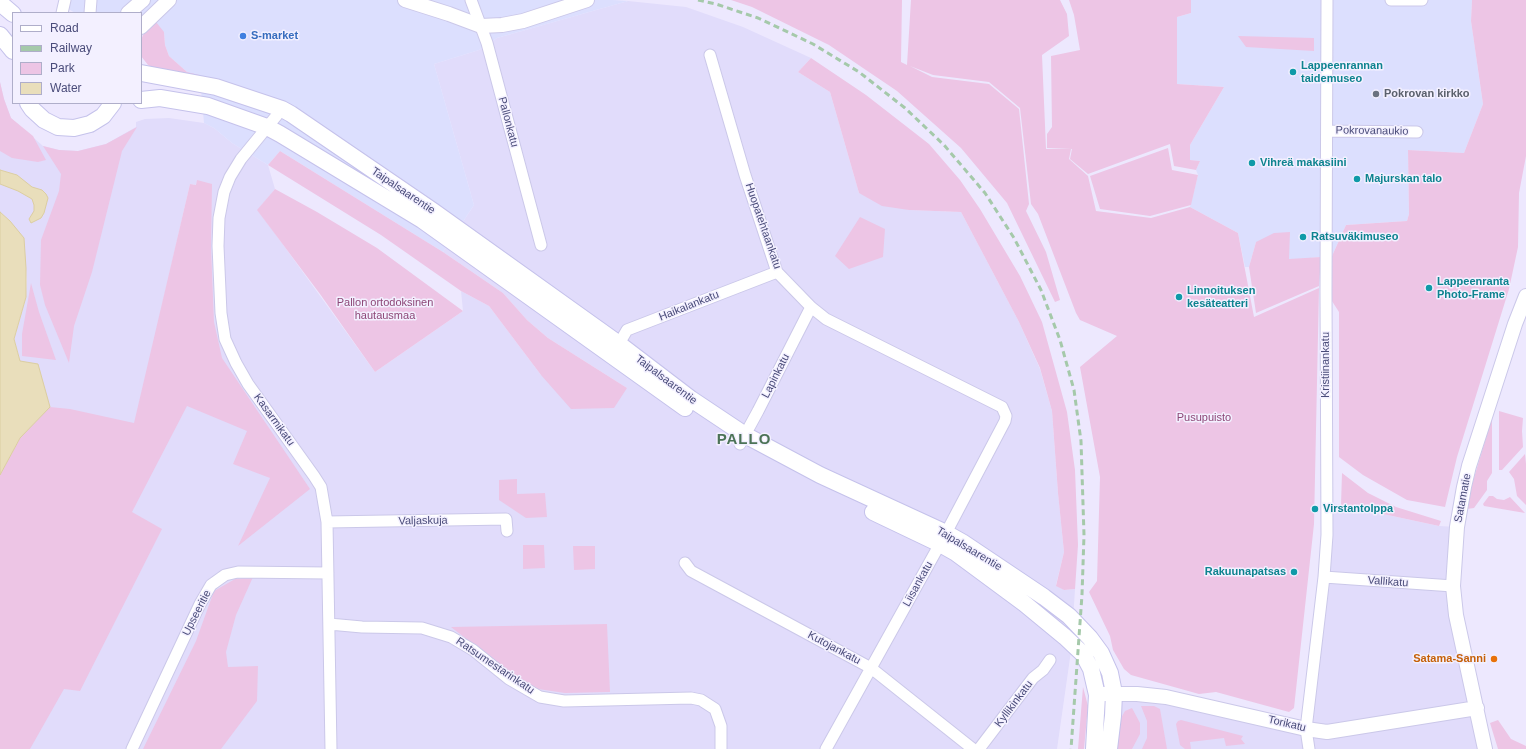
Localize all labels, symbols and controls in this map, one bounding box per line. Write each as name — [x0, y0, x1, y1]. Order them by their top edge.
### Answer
legend — [12, 12, 142, 104]
text: Road — [50, 21, 79, 35]
place label: S-market — [251, 29, 298, 43]
marker: S-market — [238, 31, 248, 41]
text: Railway — [50, 41, 92, 55]
place label: Lappeenrannan taidemuseo — [1301, 59, 1383, 85]
text: Park — [50, 61, 75, 75]
marker: Lappeenrannan taidemuseo — [1288, 67, 1298, 77]
text: Water — [50, 81, 82, 95]
place label: Pokrovan kirkko — [1384, 87, 1470, 101]
marker: Pokrovan kirkko — [1371, 89, 1381, 99]
street label: Pallonkatu — [495, 95, 521, 149]
street label: Pokrovanaukio — [1336, 124, 1408, 138]
place label: Vihreä makasiini — [1260, 156, 1347, 170]
marker: Vihreä makasiini — [1247, 158, 1257, 168]
street label: Taipalsaarentie — [369, 165, 437, 217]
place label: Majurskan talo — [1365, 172, 1442, 186]
marker: Majurskan talo — [1352, 174, 1362, 184]
street label: Huopatehtaankatu — [742, 181, 784, 271]
place label: Ratsuväkimuseo — [1311, 230, 1398, 244]
marker: Ratsuväkimuseo — [1298, 232, 1308, 242]
place label: Lappeenranta Photo-Frame — [1437, 275, 1509, 301]
marker: Lappeenranta Photo-Frame — [1424, 283, 1434, 293]
place label: Linnoituksen kesäteatteri — [1187, 284, 1255, 310]
street label: Haikalankatu — [657, 288, 721, 324]
marker: Linnoituksen kesäteatteri — [1174, 292, 1184, 302]
park label: Pallon ortodoksinen hautausmaa — [337, 296, 433, 322]
street label: Kristiinankatu — [1319, 332, 1333, 398]
street label: Taipalsaarentie — [632, 352, 700, 408]
street label: Lapinkatu — [759, 352, 793, 400]
street label: Kasarmikatu — [251, 391, 297, 449]
park label: Pusupuisto — [1177, 411, 1231, 425]
district label: PALLO — [717, 431, 771, 449]
street label: Satamatie — [1452, 472, 1474, 524]
place label: Virstantolppa — [1323, 502, 1393, 516]
marker: Virstantolppa — [1310, 504, 1320, 514]
street label: Valjaskuja — [398, 514, 448, 528]
street label: Taipalsaarentie — [934, 524, 1004, 574]
street label: Liisankatu — [900, 559, 936, 609]
place label: Rakuunapatsas — [1205, 565, 1286, 579]
marker: Rakuunapatsas — [1289, 567, 1299, 577]
street label: Vallikatu — [1367, 574, 1409, 590]
street label: Upseeritie — [180, 588, 214, 638]
street label: Kutojankatu — [805, 629, 863, 667]
street label: Ratsumestarinkatu — [453, 635, 537, 697]
place label: Satama-Sanni — [1413, 652, 1486, 666]
marker: Satama-Sanni — [1489, 654, 1499, 664]
street label: Kyllikinkatu — [992, 678, 1036, 730]
street label: Torikatu — [1267, 713, 1307, 735]

